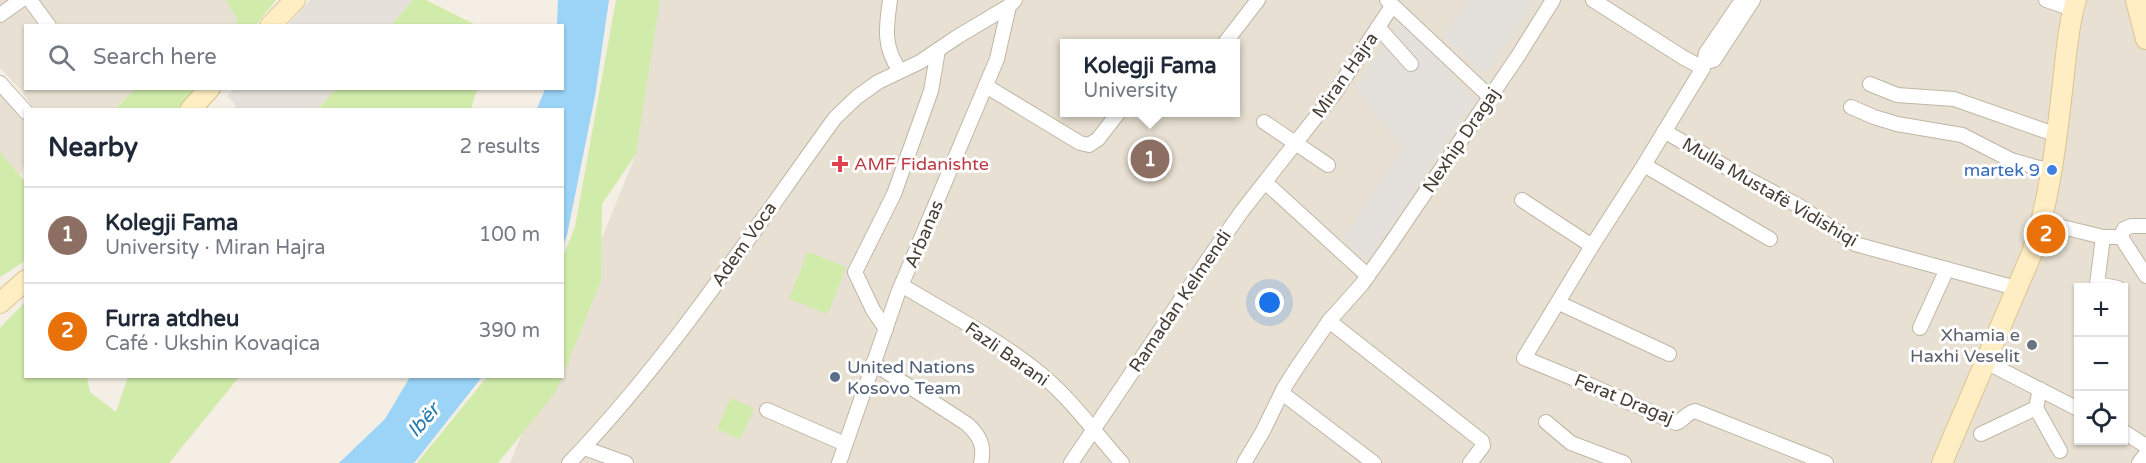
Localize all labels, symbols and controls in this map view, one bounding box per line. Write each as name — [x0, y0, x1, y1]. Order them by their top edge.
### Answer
search box — [24, 24, 564, 90]
street label: Miran Hajra — [1307, 28, 1383, 122]
popup — [1060, 39, 1240, 117]
icon: search — [45, 41, 78, 74]
text: Search here — [93, 44, 217, 70]
text: Kolegji Fama — [1083, 53, 1217, 79]
text: University — [1083, 79, 1178, 103]
street label: Nexhip Dragaj — [1418, 83, 1504, 197]
text: Nearby — [48, 132, 138, 163]
street label: Mulla Mustafë Vidishiqi — [1678, 133, 1862, 251]
text: 2 results — [460, 135, 540, 159]
pin: 1 — [1130, 136, 1170, 182]
place label: AMF Fidanishte — [854, 153, 989, 175]
marker: AMF Fidanishte — [831, 155, 849, 173]
place label: martek 9 — [1964, 159, 2040, 181]
marker: martek 9 — [2045, 163, 2059, 177]
street label: Arbanas — [900, 197, 948, 271]
street label: Adem Voca — [707, 198, 781, 290]
text: Kolegji Fama — [105, 210, 238, 236]
pin: 2 — [2026, 212, 2066, 256]
text: 1 — [61, 223, 74, 247]
text: 100 m — [479, 223, 540, 247]
street label: Ramadan Kelmendi — [1124, 226, 1236, 376]
text: University · Miran Hajra — [105, 236, 326, 260]
map controls — [2074, 283, 2128, 445]
button: + — [2074, 283, 2128, 337]
your location — [1255, 288, 1284, 317]
text: Furra atdheu — [105, 306, 239, 332]
street label: Fazli Barani — [961, 317, 1053, 391]
text: 2 — [61, 319, 74, 343]
text: 390 m — [479, 319, 540, 343]
place label: Xhamia e Haxhi Veselit — [1910, 324, 2020, 367]
text: Café · Ukshin Kovaqica — [105, 332, 320, 356]
button: − — [2074, 337, 2128, 391]
marker: Xhamia e Haxhi Veselit — [2025, 338, 2039, 352]
place label: United Nations Kosovo Team — [847, 356, 975, 399]
street label: Ferat Dragaj — [1571, 369, 1677, 429]
marker: United Nations Kosovo Team — [828, 370, 842, 384]
button: locate — [2074, 391, 2128, 445]
water label: Ibër — [403, 397, 447, 443]

